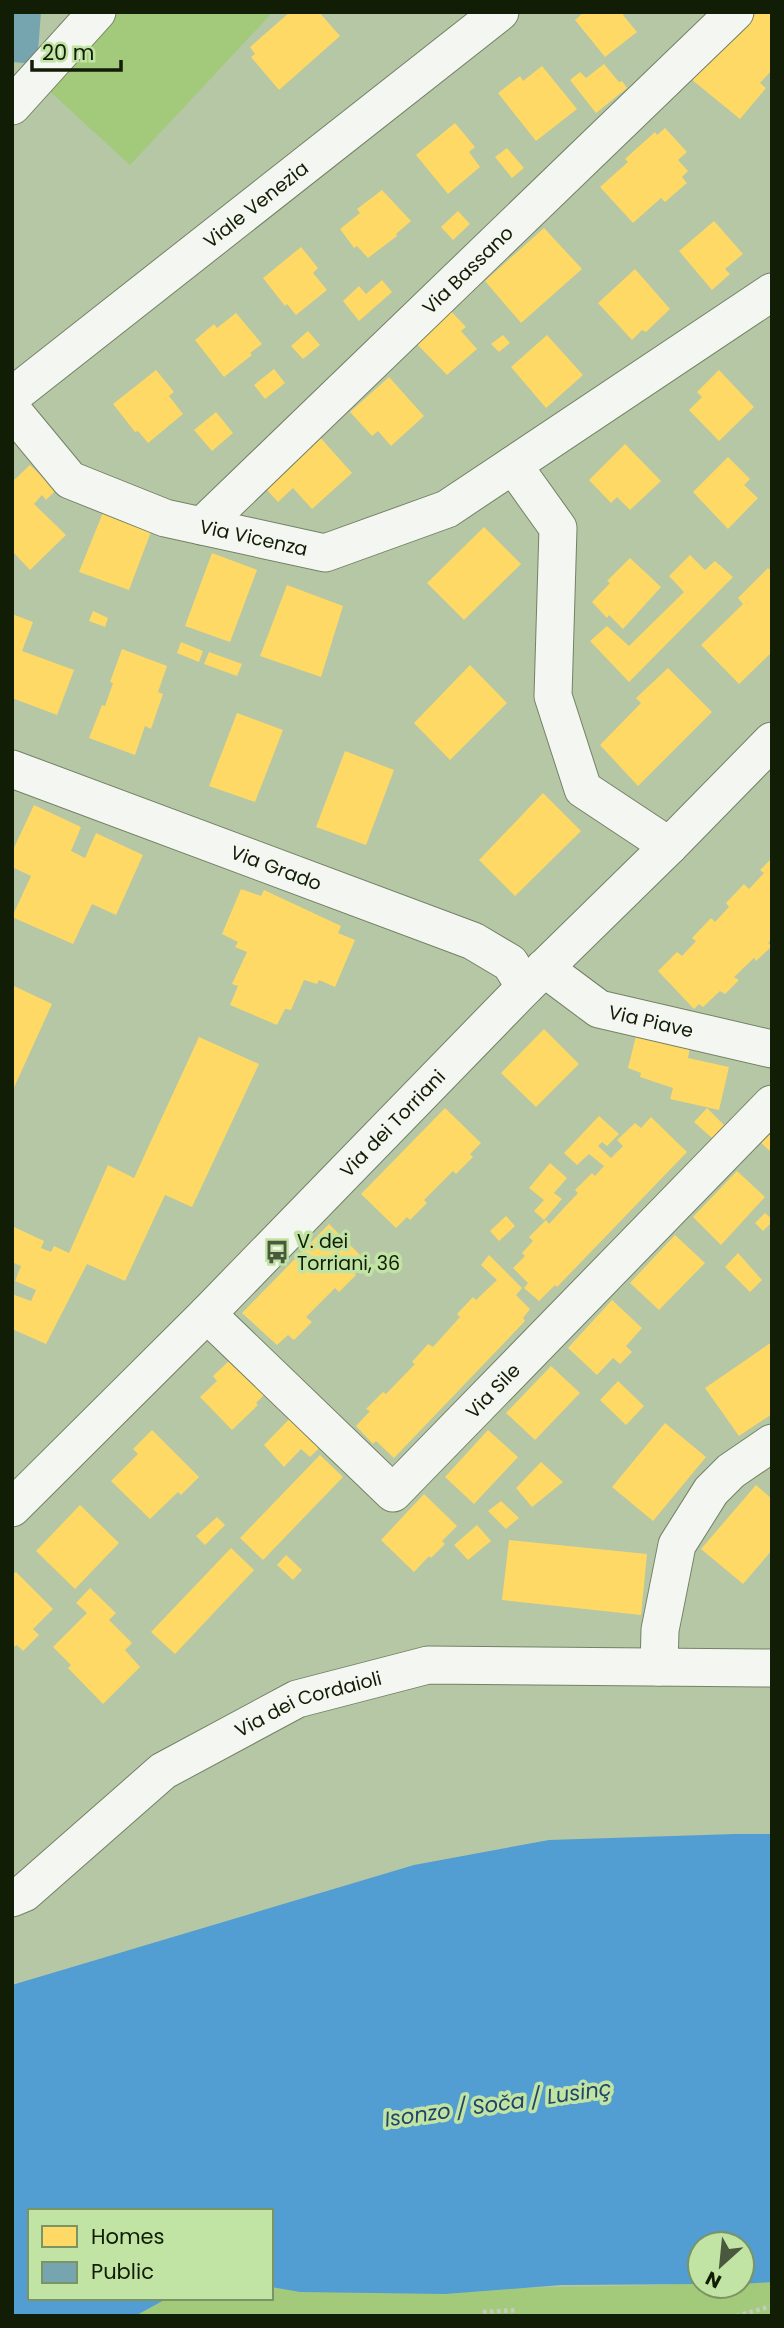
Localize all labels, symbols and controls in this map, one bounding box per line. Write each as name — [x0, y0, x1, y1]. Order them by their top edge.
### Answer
scale bar — [32, 28, 121, 72]
text: 20 m — [42, 38, 95, 67]
street label: Viale Venezia — [198, 155, 314, 254]
street label: Via Bassano — [416, 220, 519, 321]
street label: Via Vicenza — [197, 513, 310, 563]
street label: Via Grado — [227, 839, 325, 897]
street label: Via Piave — [606, 999, 696, 1044]
street label: Via dei Torriani — [334, 1064, 452, 1184]
place label: V. dei Torriani, 36 — [297, 1228, 400, 1277]
bus stop icon: V. dei Torriani, 36 — [263, 1238, 291, 1266]
street label: Via Sile — [460, 1357, 526, 1425]
street label: Via dei Cordaioli — [230, 1665, 385, 1744]
water label: Isonzo / Soča / Lusinç — [383, 2073, 613, 2134]
legend — [28, 2209, 273, 2300]
text: Homes — [91, 2222, 165, 2251]
north arrow — [686, 2230, 756, 2300]
text: Public — [91, 2257, 154, 2286]
text: N — [701, 2264, 726, 2295]

